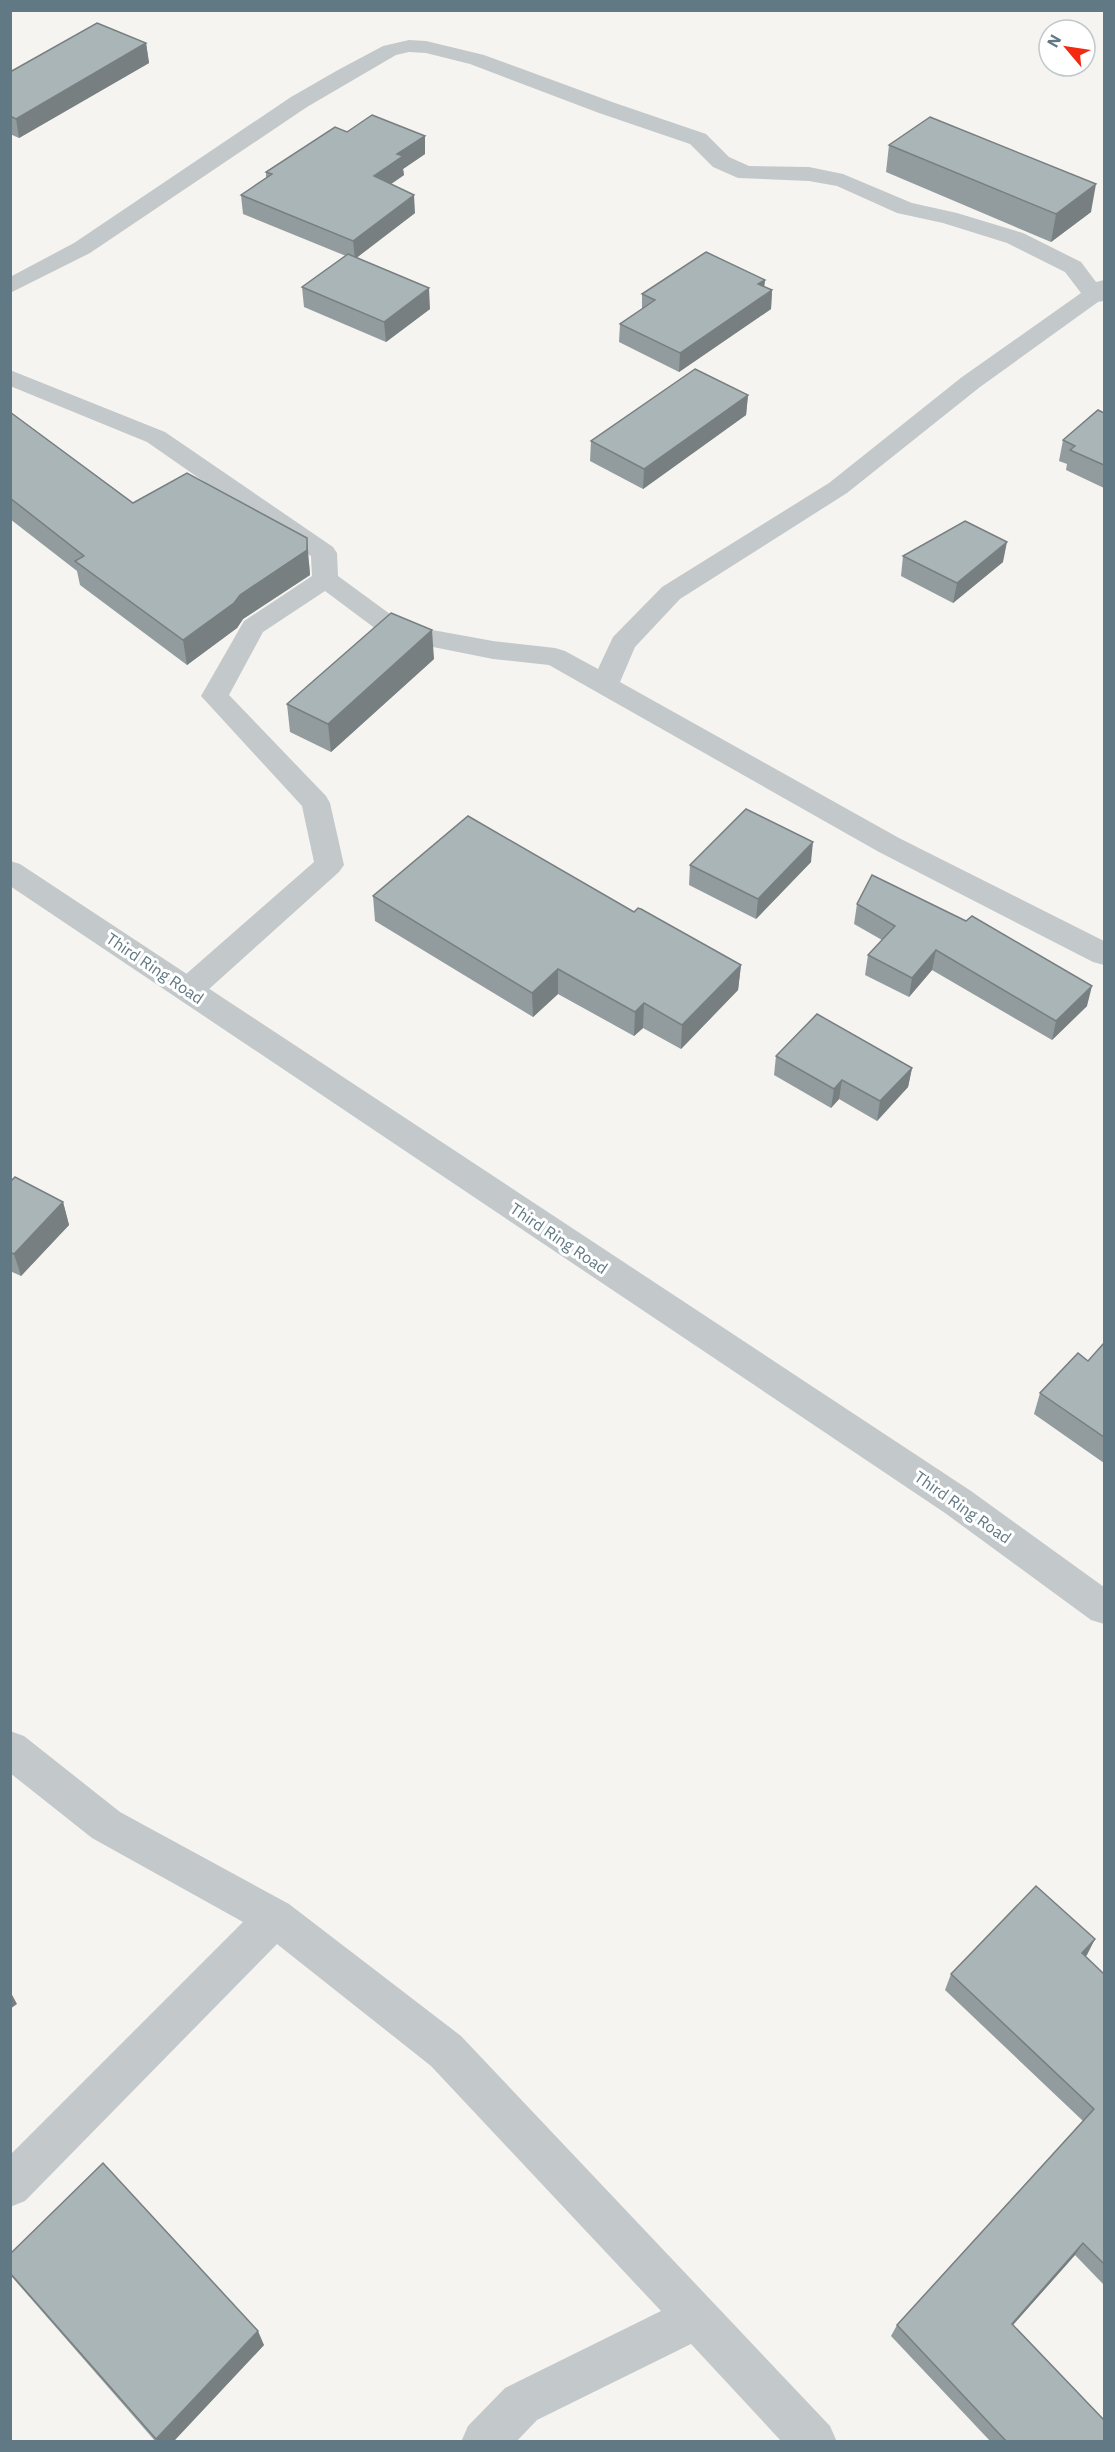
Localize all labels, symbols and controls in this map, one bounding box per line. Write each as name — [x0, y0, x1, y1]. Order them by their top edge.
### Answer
north arrow — [1037, 18, 1097, 78]
text: N — [1042, 31, 1065, 51]
street label: Third Ring Road — [102, 928, 208, 1008]
street label: Third Ring Road — [506, 1198, 612, 1278]
street label: Third Ring Road — [911, 1466, 1015, 1548]

